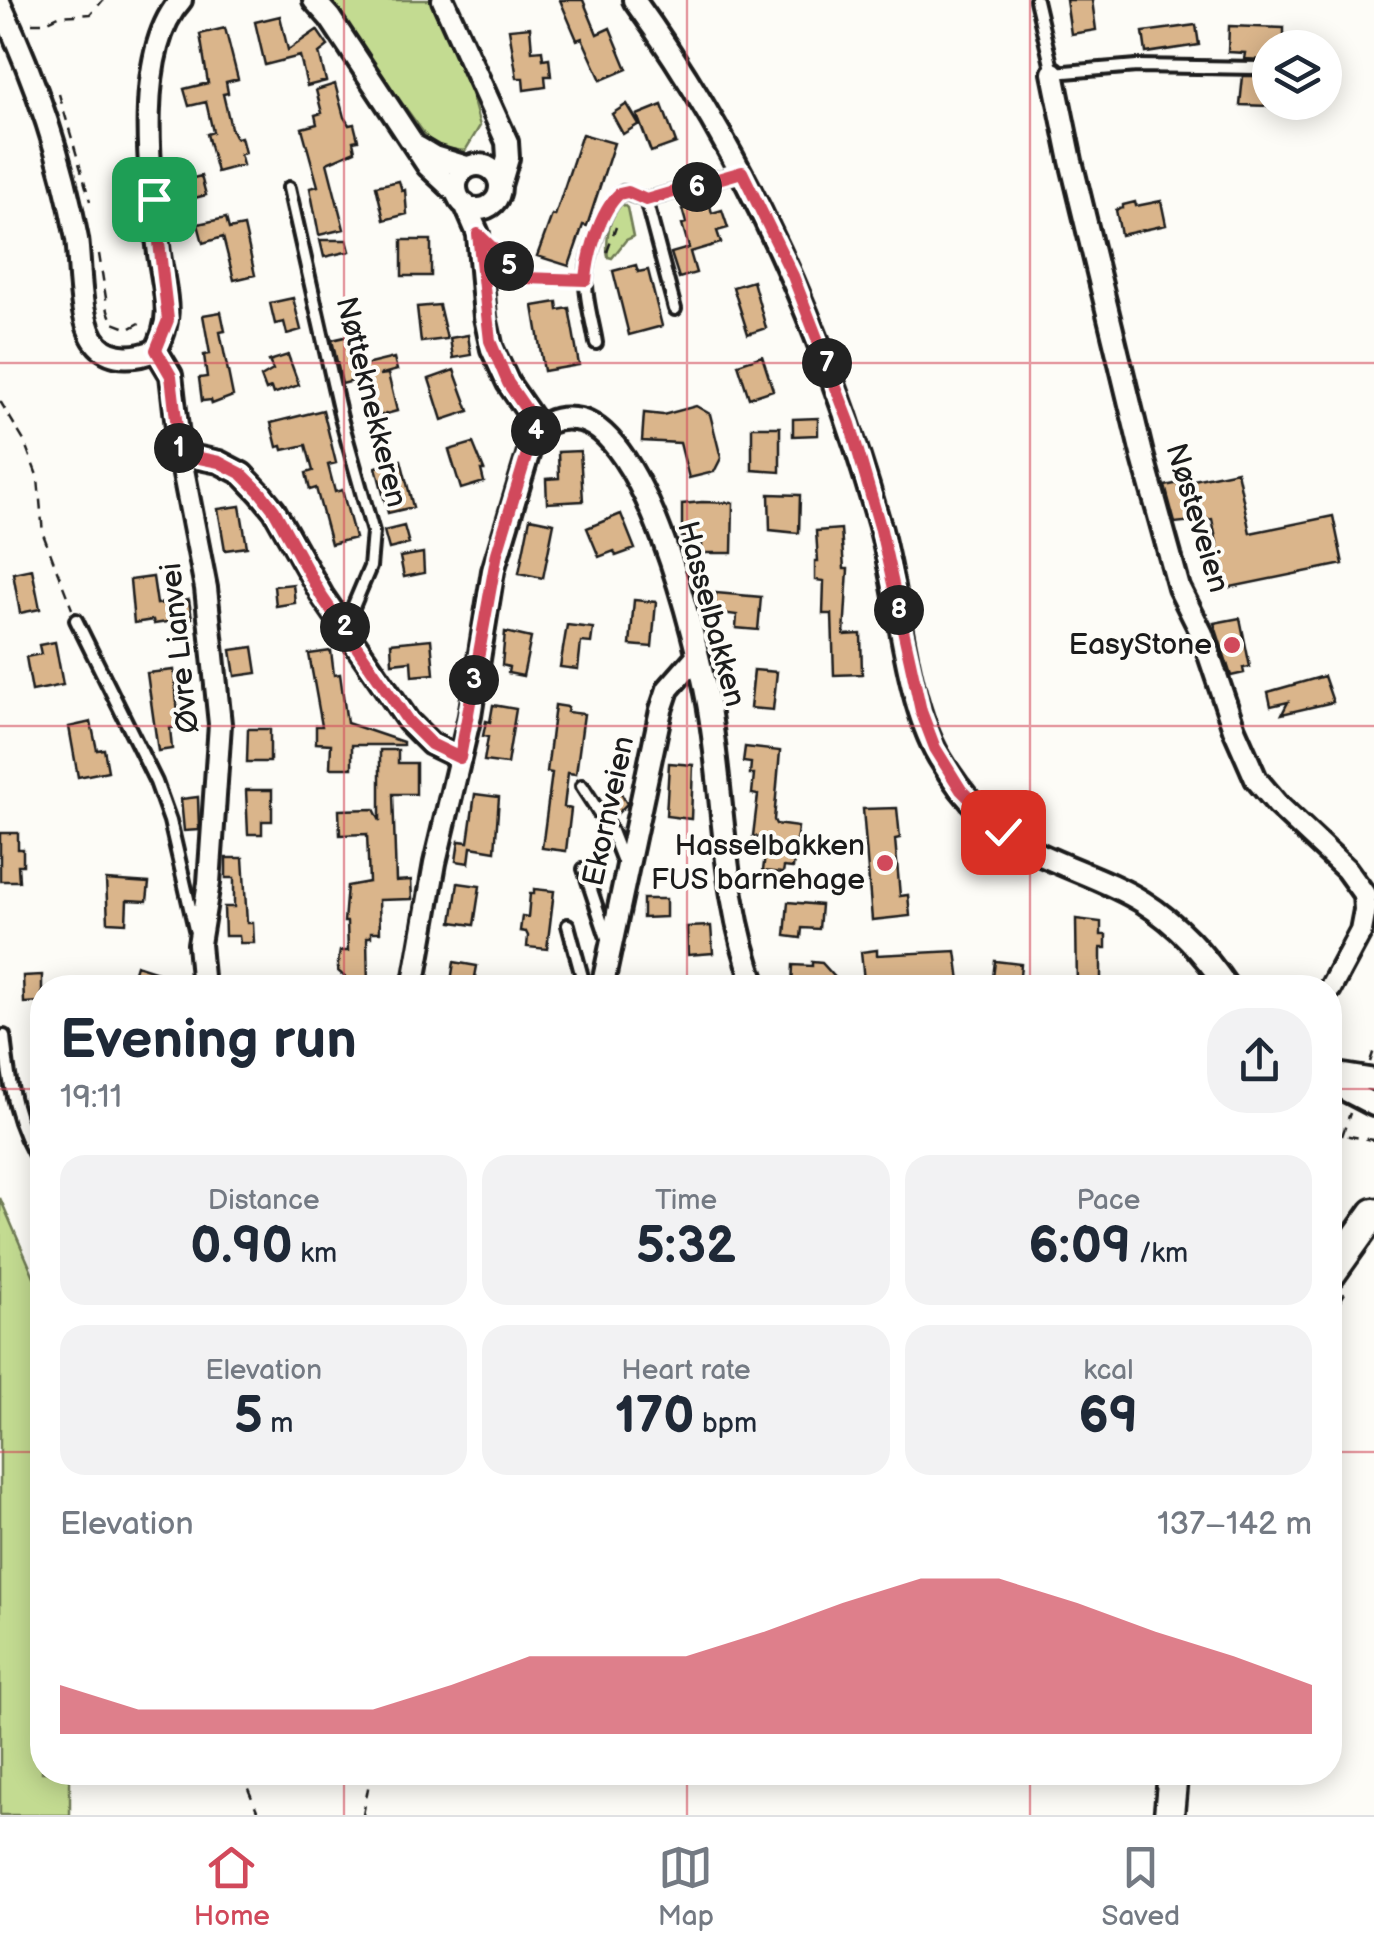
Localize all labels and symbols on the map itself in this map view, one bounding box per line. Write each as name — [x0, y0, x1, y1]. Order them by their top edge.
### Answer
pin — [112, 157, 197, 242]
pin: 6 — [672, 162, 722, 212]
pin: 5 — [484, 241, 534, 291]
street label: Nøtteknekkeren — [327, 293, 415, 511]
pin: 7 — [802, 338, 852, 388]
pin: 4 — [511, 406, 561, 456]
pin: 1 — [154, 423, 204, 473]
street label: Nøsteveien — [1157, 439, 1237, 597]
street label: Hasselbakken — [669, 517, 753, 711]
street label: Øvre Lianvei — [153, 561, 207, 735]
pin: 8 — [874, 585, 924, 635]
pin: 2 — [320, 602, 370, 652]
place label: EasyStone — [1068, 627, 1212, 663]
marker: EasyStone — [1221, 634, 1243, 656]
pin: 3 — [449, 655, 499, 705]
street label: Ekornveien — [576, 733, 642, 889]
pin — [961, 790, 1046, 875]
place label: Hasselbakken FUS barnehage — [651, 828, 865, 898]
marker: Hasselbakken FUS barnehage — [874, 852, 896, 874]

